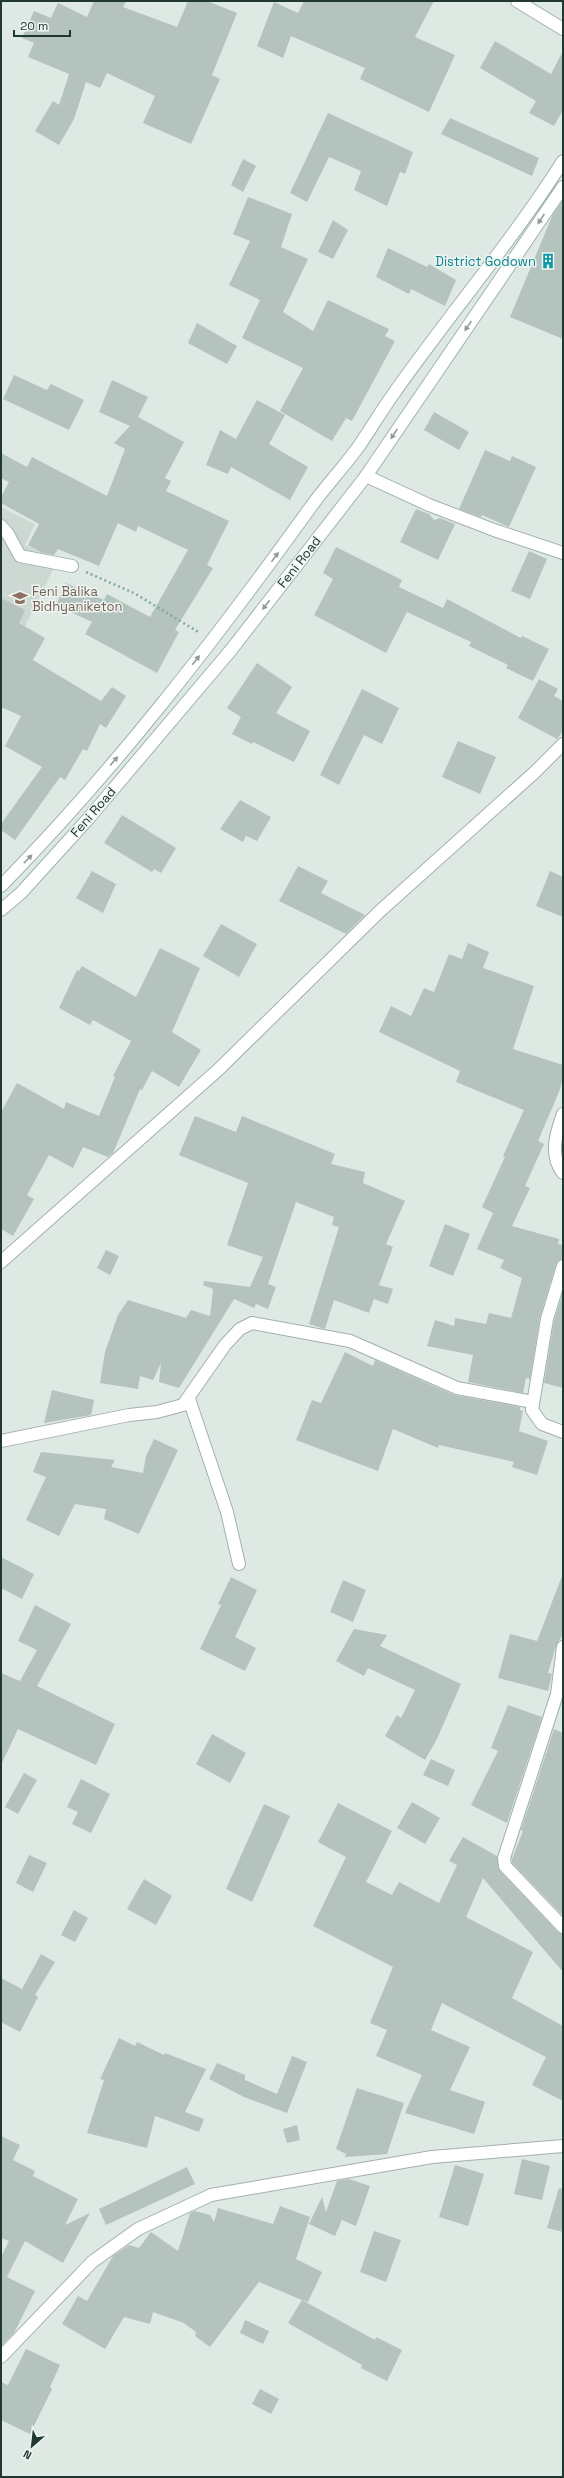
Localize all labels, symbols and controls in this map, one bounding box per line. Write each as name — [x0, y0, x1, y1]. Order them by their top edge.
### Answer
scale bar — [14, 12, 70, 38]
text: 20 m — [20, 18, 48, 34]
one-way arrow — [537, 214, 545, 224]
building icon: District Godown — [539, 252, 557, 270]
place label: District Godown — [435, 253, 536, 270]
one-way arrow — [464, 321, 472, 331]
one-way arrow — [391, 428, 398, 439]
street label: Feni Road — [274, 533, 324, 591]
one-way arrow — [271, 552, 279, 562]
place label: Feni Balika Bidhyaniketon — [32, 583, 122, 615]
school or university icon: Feni Balika Bidhyaniketon — [11, 589, 29, 607]
one-way arrow — [262, 599, 270, 610]
one-way arrow — [192, 655, 201, 666]
one-way arrow — [110, 756, 119, 766]
street label: Feni Road — [67, 783, 119, 841]
one-way arrow — [23, 854, 33, 864]
north arrow — [12, 2426, 52, 2466]
text: N — [21, 2447, 34, 2463]

